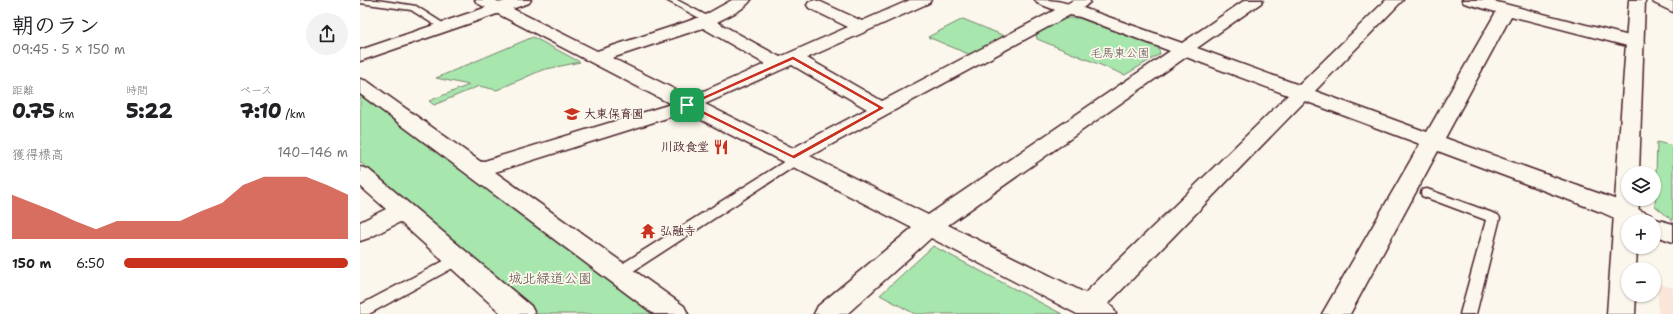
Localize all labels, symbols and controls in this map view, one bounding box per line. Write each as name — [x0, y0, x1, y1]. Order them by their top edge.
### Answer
text: 朝のラン — [12, 11, 100, 40]
button: share — [306, 13, 348, 55]
text: 09:45 · 5 × 150 m — [12, 41, 125, 58]
park label: 毛馬東公園 — [1090, 45, 1150, 61]
text: 距離 — [12, 83, 34, 98]
text: 時間 — [126, 83, 148, 98]
text: ペース — [240, 83, 272, 98]
pin — [670, 88, 704, 122]
icon: arrive — [676, 94, 698, 116]
text: 0.75 — [12, 98, 55, 124]
text: 5:22 — [126, 98, 172, 124]
text: 7:10 — [240, 98, 282, 124]
school or university icon: 大東保育園 — [563, 105, 581, 123]
place label: 大東保育園 — [584, 106, 644, 122]
text: km — [55, 107, 74, 122]
text: /km — [282, 107, 305, 122]
restaurant icon: 川政食堂 — [712, 138, 730, 156]
place label: 川政食堂 — [661, 139, 709, 155]
text: 140–146 m — [278, 144, 348, 161]
text: 獲得標高 — [12, 146, 64, 163]
map controls — [1621, 166, 1661, 302]
button: layers — [1621, 166, 1661, 206]
button: + — [1621, 214, 1661, 254]
temple icon: 弘融寺 — [639, 222, 657, 240]
place label: 弘融寺 — [660, 223, 696, 239]
text: 150 m — [12, 255, 51, 272]
text: 6:50 — [76, 255, 105, 272]
button: − — [1621, 262, 1661, 302]
park label: 城北緑道公園 — [508, 269, 592, 287]

